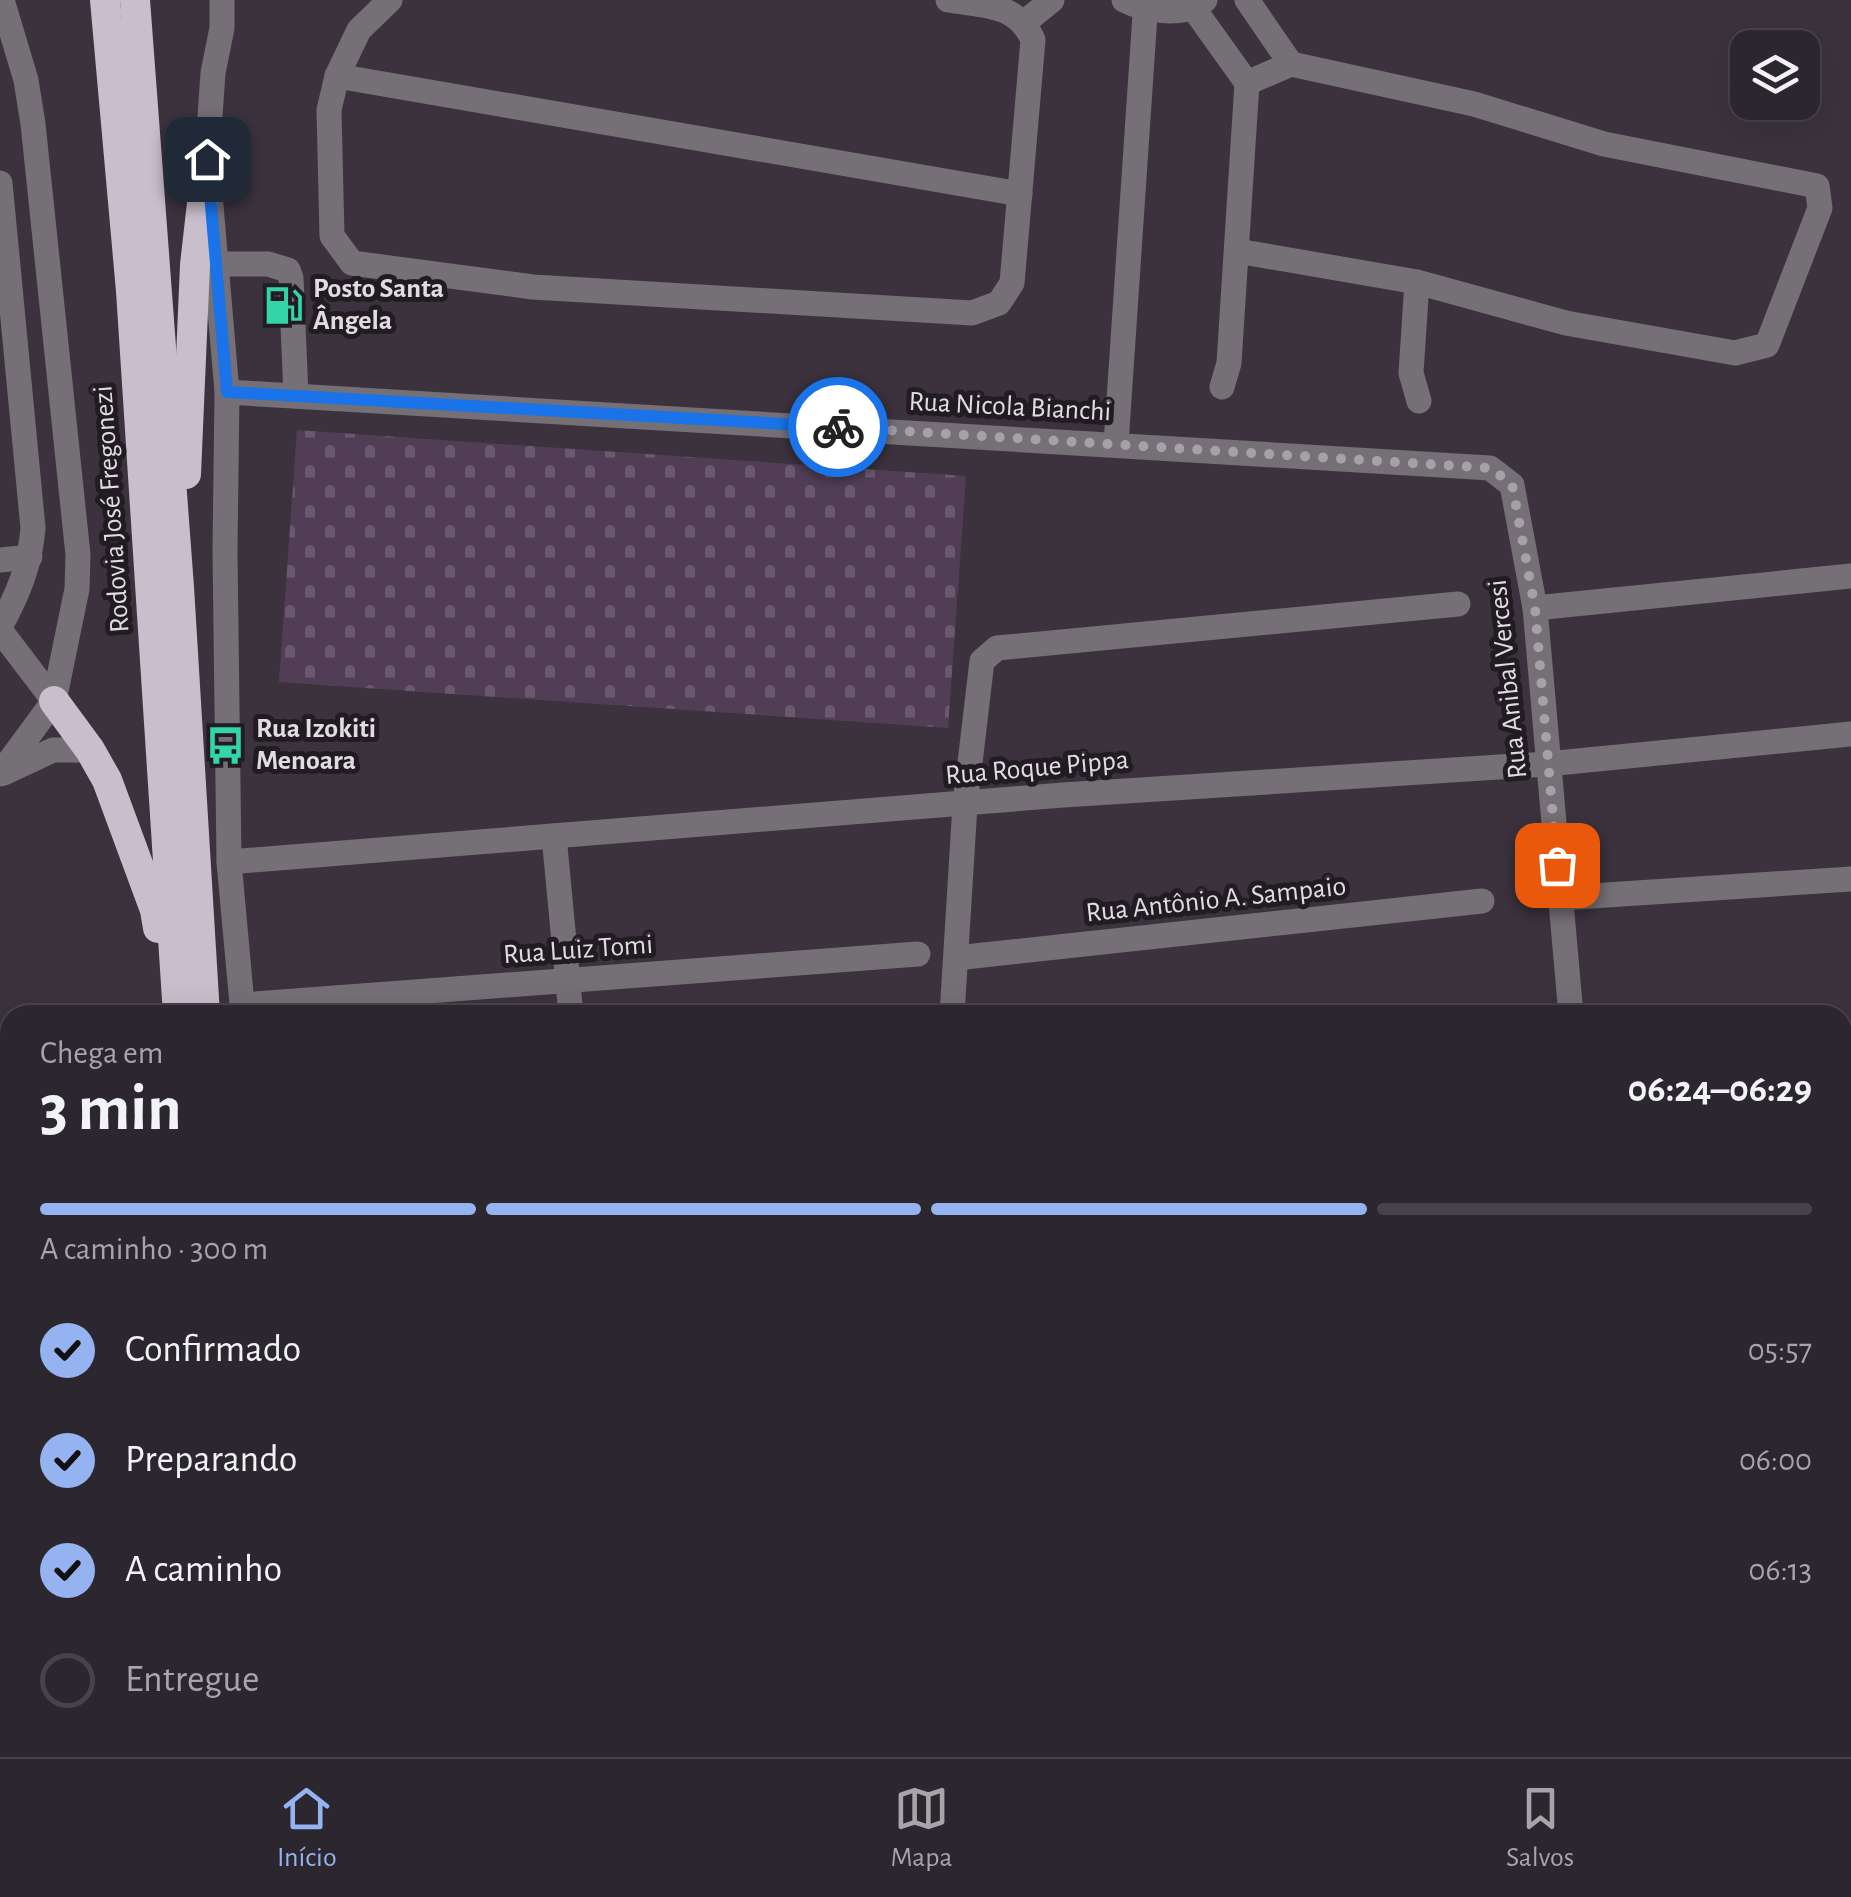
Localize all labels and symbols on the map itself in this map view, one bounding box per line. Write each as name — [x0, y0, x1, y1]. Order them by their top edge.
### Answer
pin — [165, 117, 250, 202]
place label: Posto Santa Ângela — [313, 275, 444, 335]
fuel station icon: Posto Santa Ângela — [262, 284, 304, 326]
courier — [788, 377, 888, 477]
street label: Rodovia José Fregonezi — [89, 385, 135, 633]
street label: Rua Nicola Bianchi — [908, 388, 1112, 426]
street label: Rua Anibal Vercesi — [1484, 578, 1532, 780]
place label: Rua Izokiti Menoara — [256, 715, 376, 775]
bus stop icon: Rua Izokiti Menoara — [205, 724, 247, 766]
street label: Rua Roque Pippa — [944, 746, 1130, 790]
pin — [1515, 823, 1600, 908]
street label: Rua Antônio A. Sampaio — [1085, 872, 1347, 928]
street label: Rua Luiz Tomi — [502, 931, 654, 969]

